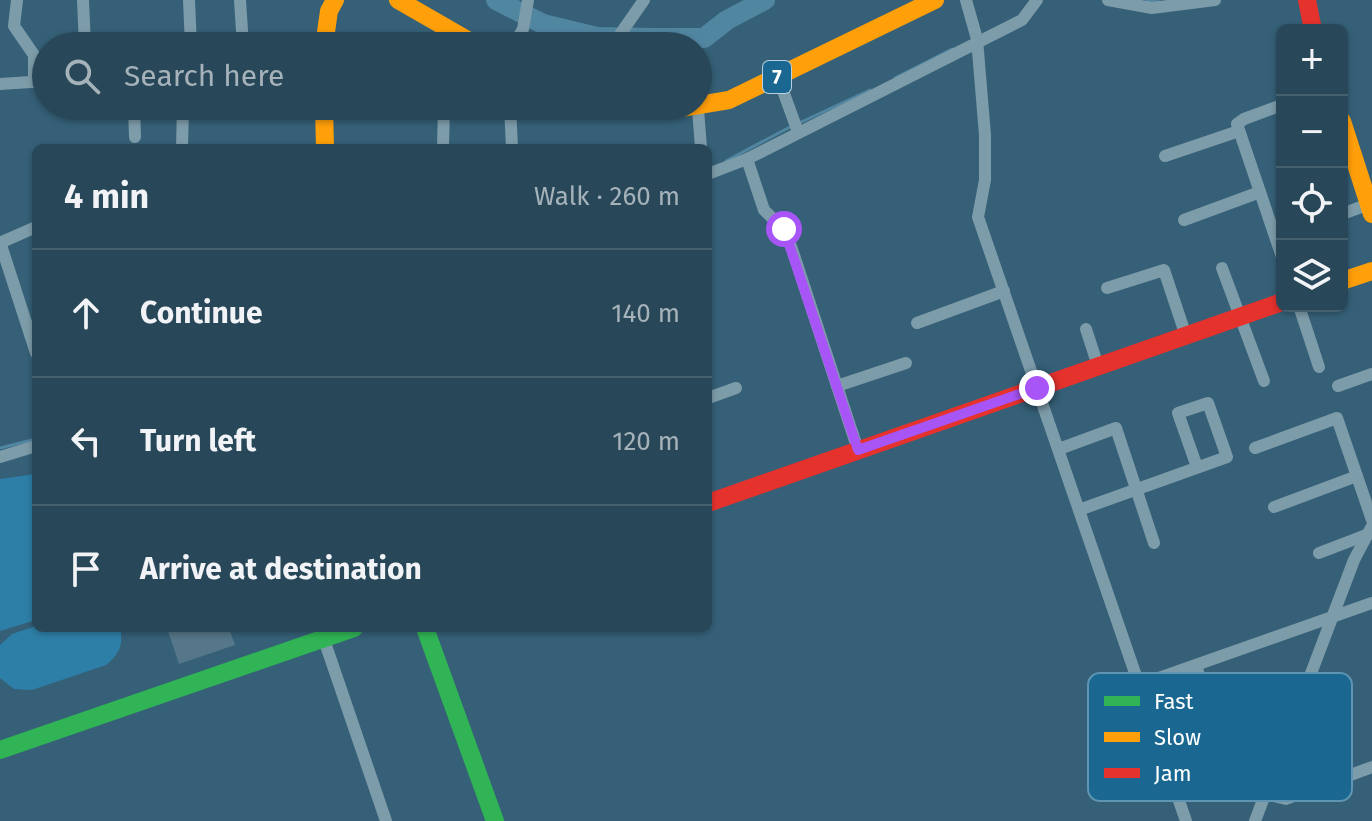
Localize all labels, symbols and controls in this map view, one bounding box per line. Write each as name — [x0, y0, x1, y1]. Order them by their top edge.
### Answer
map controls — [1276, 24, 1348, 312]
button: + — [1276, 24, 1348, 96]
search box — [32, 32, 712, 120]
icon: search — [60, 54, 104, 98]
text: Search here — [124, 58, 284, 94]
road number: 7 — [763, 61, 791, 93]
button: − — [1276, 96, 1348, 168]
button: locate — [1276, 168, 1348, 240]
text: 4 min — [64, 176, 149, 217]
text: Walk · 260 m — [534, 181, 680, 212]
route start — [766, 211, 802, 247]
button: layers — [1276, 240, 1348, 312]
icon: ahead — [64, 291, 108, 335]
text: Continue — [140, 295, 263, 331]
text: 140 m — [611, 298, 680, 329]
route end — [1019, 370, 1055, 406]
icon: left — [64, 419, 108, 463]
text: Turn left — [140, 423, 256, 459]
text: 120 m — [612, 426, 680, 457]
icon: arrive — [64, 547, 108, 591]
text: Arrive at destination — [140, 551, 422, 587]
legend — [1088, 673, 1352, 801]
text: Fast — [1154, 688, 1194, 715]
text: Slow — [1154, 724, 1201, 751]
text: Jam — [1154, 760, 1192, 787]

